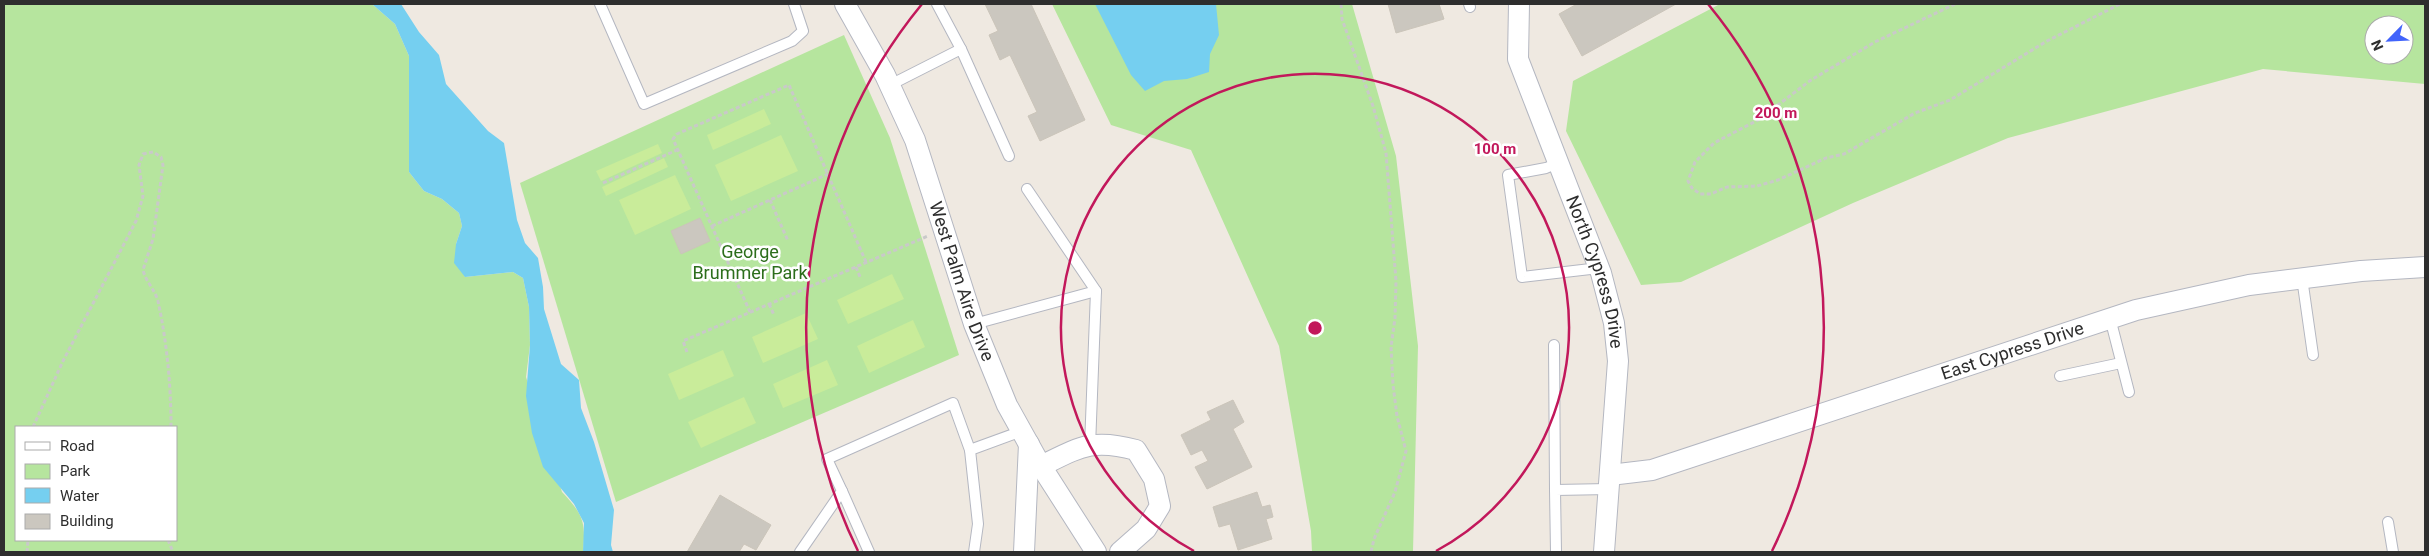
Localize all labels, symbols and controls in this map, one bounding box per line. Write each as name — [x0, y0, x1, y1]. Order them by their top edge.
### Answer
north arrow — [2364, 15, 2414, 65]
text: N — [2368, 38, 2386, 53]
text: 200 m — [1755, 104, 1797, 122]
text: 100 m — [1474, 140, 1516, 158]
street label: North Cypress Drive — [1562, 192, 1628, 349]
street label: West Palm Aire Drive — [925, 199, 999, 364]
park label: George Brummer Park — [692, 241, 808, 283]
street label: East Cypress Drive — [1938, 317, 2086, 384]
centre of rings — [1306, 319, 1324, 337]
legend — [15, 426, 178, 541]
text: Road — [60, 437, 94, 455]
text: Park — [60, 462, 91, 480]
text: Water — [60, 487, 99, 505]
text: Building — [60, 512, 114, 530]

